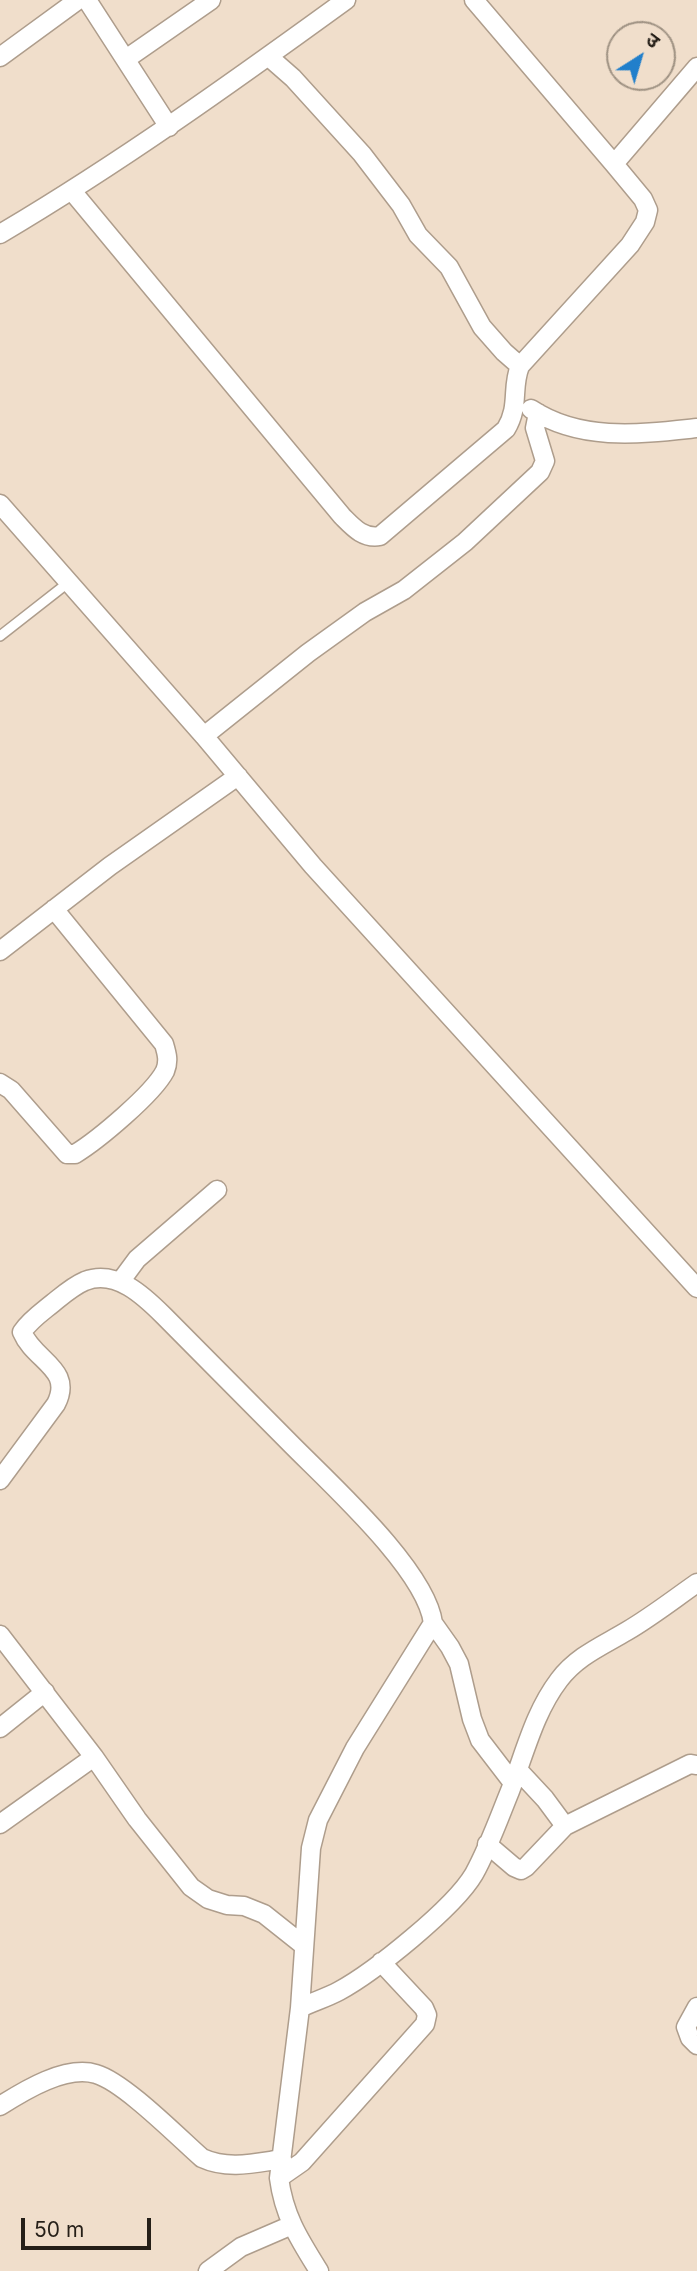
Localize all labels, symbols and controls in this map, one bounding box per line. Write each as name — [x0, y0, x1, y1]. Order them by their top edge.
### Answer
north arrow — [606, 21, 676, 91]
text: उ — [641, 28, 664, 53]
scale bar — [24, 2204, 154, 2248]
text: 50 m — [34, 2217, 84, 2242]

